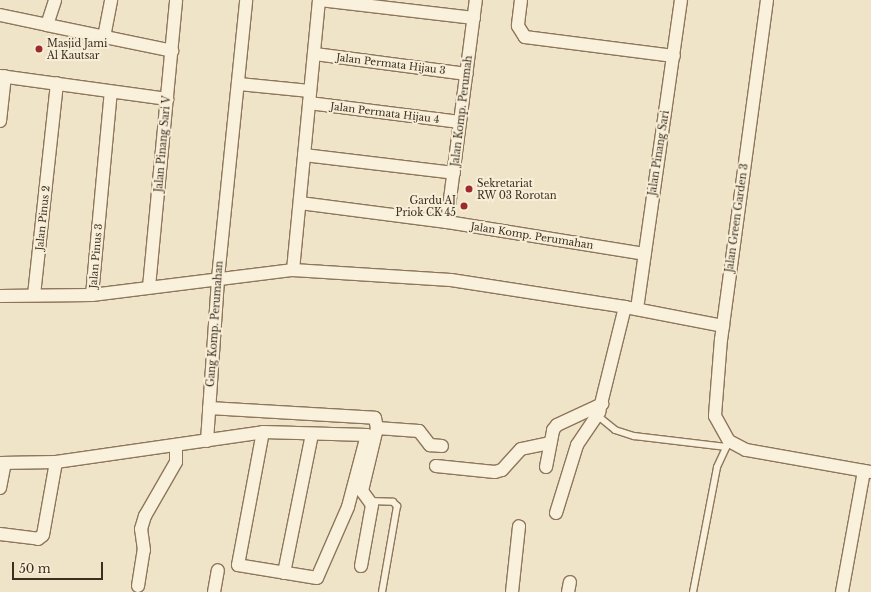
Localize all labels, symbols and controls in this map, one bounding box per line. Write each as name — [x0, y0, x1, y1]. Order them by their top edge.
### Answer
place label: Masjid Jami Al Kautsar — [47, 37, 107, 60]
marker: Masjid Jami Al Kautsar — [34, 44, 44, 54]
street label: Jalan Permata Hijau 3 — [336, 51, 446, 77]
street label: Jalan Komp. Perumah — [449, 55, 475, 167]
street label: Jalan Pinang Sari V — [153, 95, 173, 193]
street label: Jalan Permata Hijau 4 — [330, 100, 440, 126]
street label: Jalan Pinang Sari — [646, 109, 672, 197]
street label: Jalan Green Garden 3 — [723, 163, 751, 273]
place label: Sekretariat RW 03 Rorotan — [477, 177, 557, 200]
marker: Sekretariat RW 03 Rorotan — [464, 184, 474, 194]
street label: Jalan Pinus 2 — [34, 185, 52, 251]
place label: Gardu AJ Priok CK 45 — [395, 194, 456, 218]
marker: Gardu AJ Priok CK 45 — [459, 201, 469, 211]
street label: Jalan Komp. Perumahan — [470, 220, 594, 252]
street label: Jalan Pinus 3 — [87, 223, 105, 289]
street label: Gang Komp. Perumahan — [205, 261, 225, 387]
scale bar — [14, 554, 105, 580]
text: 50 m — [19, 561, 51, 576]

